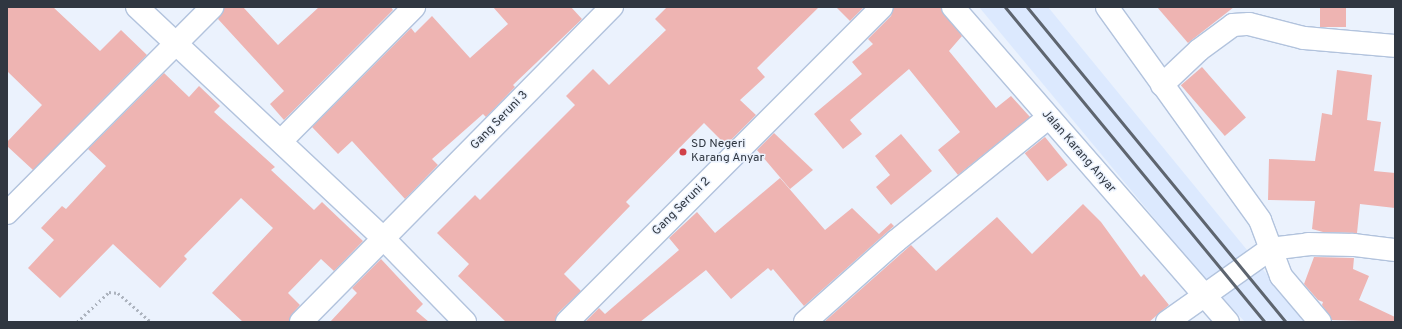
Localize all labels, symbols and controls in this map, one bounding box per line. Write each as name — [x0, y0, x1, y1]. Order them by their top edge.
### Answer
street label: Gang Seruni 3 — [468, 89, 532, 153]
street label: Jalan Karang Anyar — [1038, 107, 1118, 197]
place label: SD Negeri Karang Anyar — [691, 138, 765, 166]
marker: SD Negeri Karang Anyar — [678, 147, 688, 157]
street label: Gang Seruni 2 — [650, 175, 714, 239]

